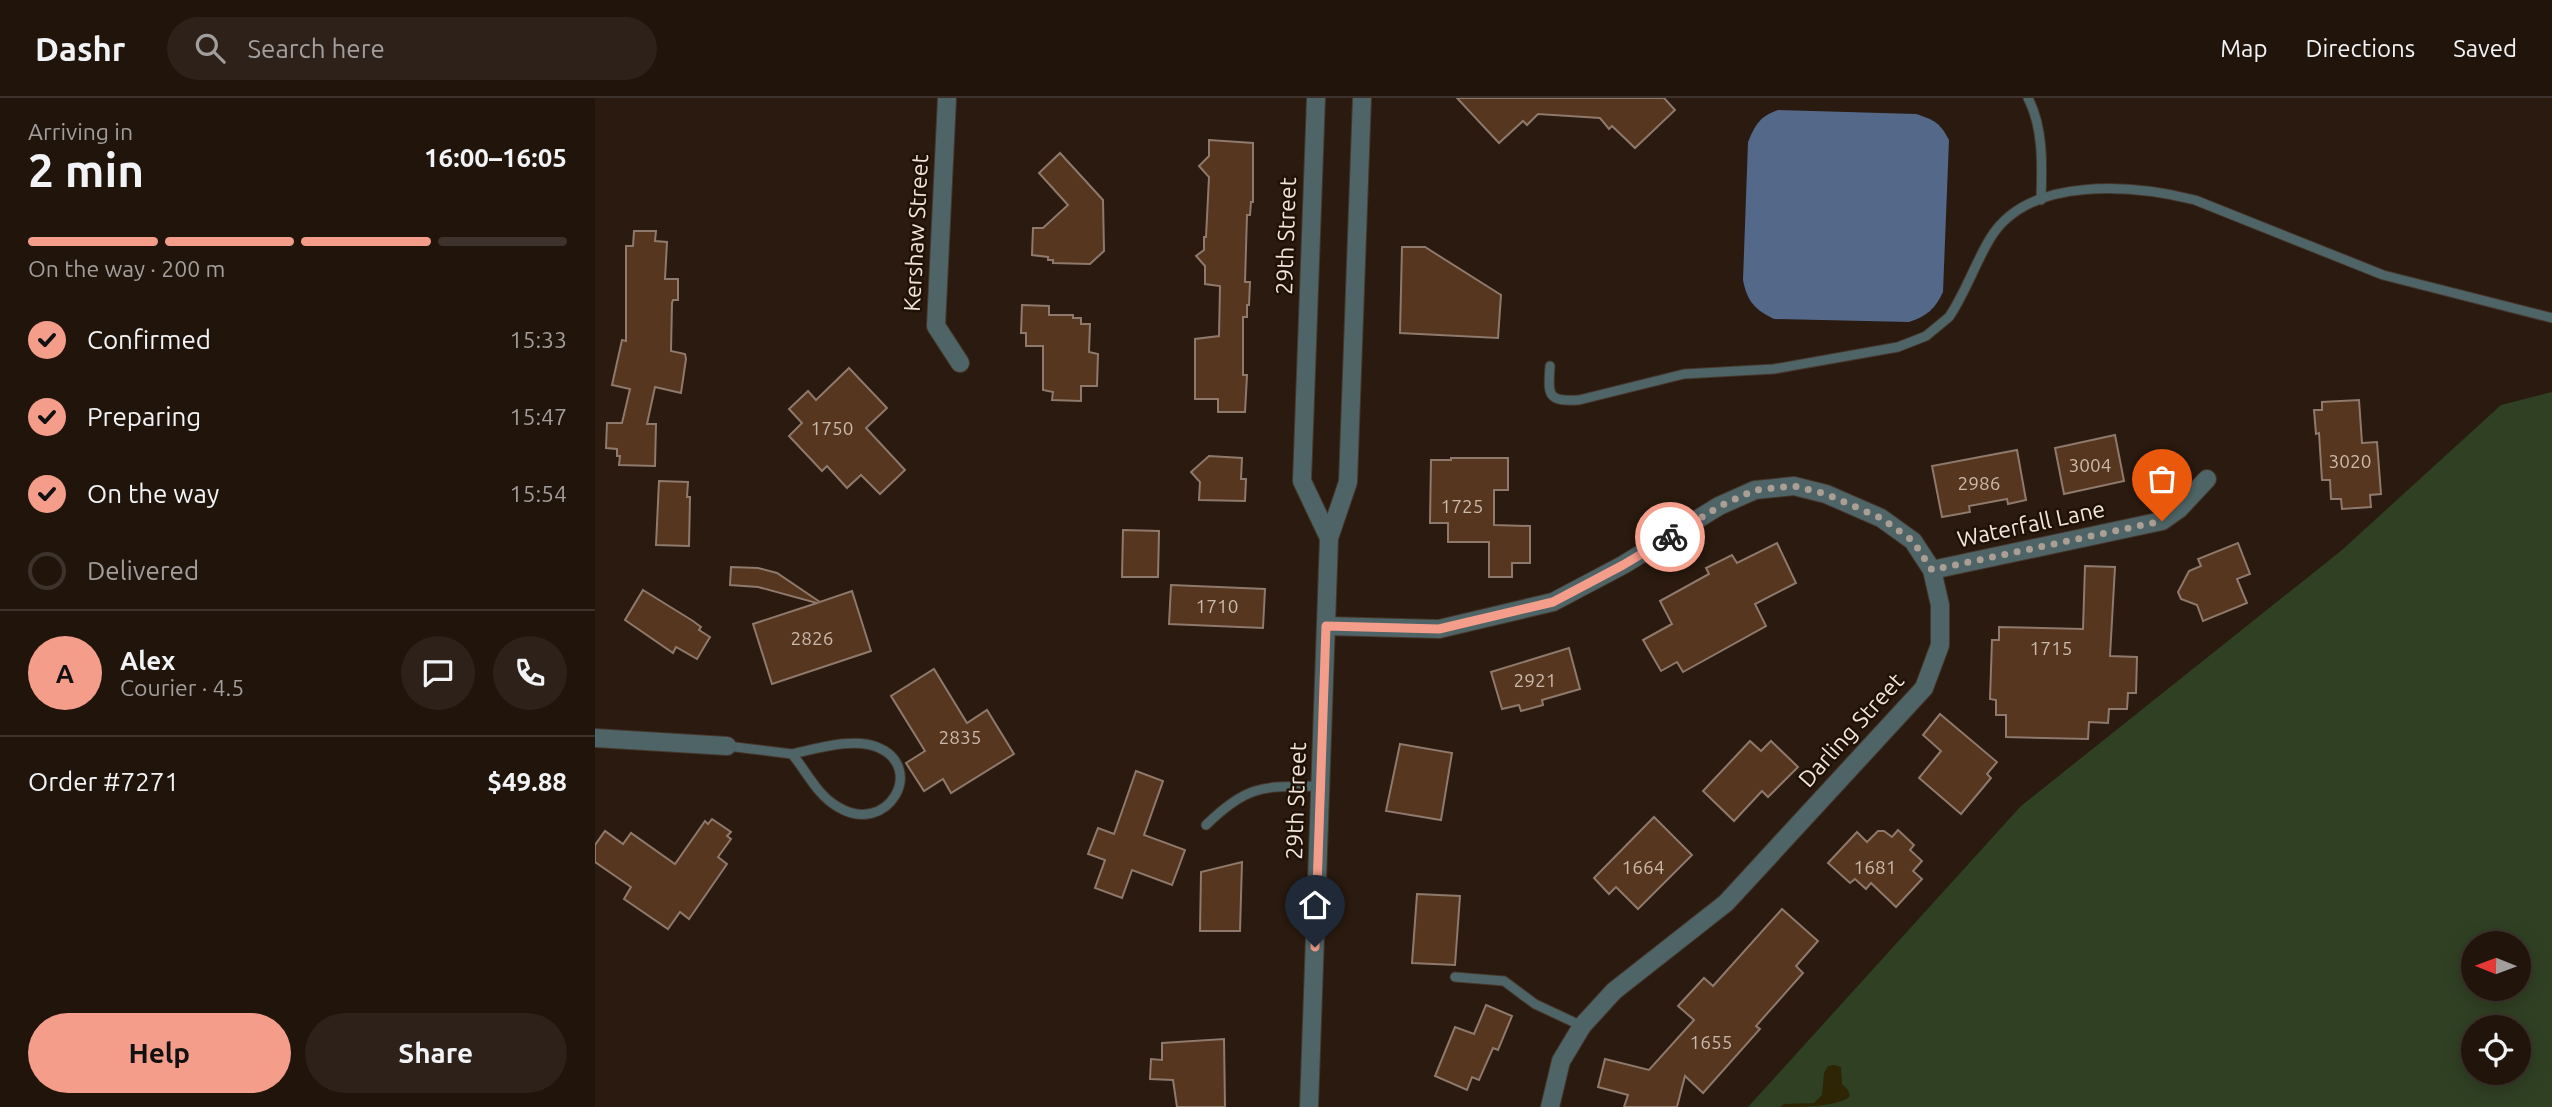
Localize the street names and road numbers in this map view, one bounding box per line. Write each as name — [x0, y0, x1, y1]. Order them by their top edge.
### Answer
street label: Kershaw Street — [899, 154, 932, 312]
street label: 29th Street — [1271, 177, 1300, 295]
street label: Waterfall Lane — [1955, 496, 2107, 551]
street label: Darling Street — [1793, 668, 1908, 792]
street label: 29th Street — [1281, 742, 1310, 860]

